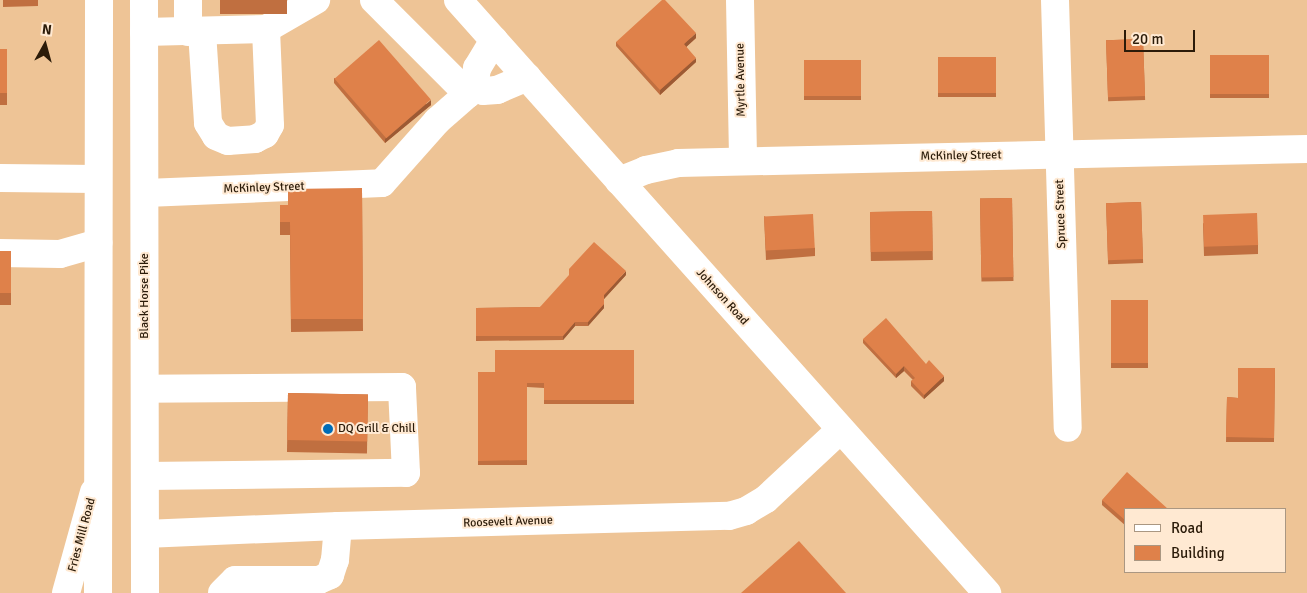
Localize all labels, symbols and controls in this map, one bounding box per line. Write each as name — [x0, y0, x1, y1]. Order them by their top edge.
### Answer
north arrow — [20, 20, 70, 70]
scale bar — [1127, 20, 1198, 52]
text: N — [41, 21, 53, 39]
text: 20 m — [1132, 30, 1163, 48]
street label: Myrtle Avenue — [733, 43, 749, 117]
street label: McKinley Street — [920, 148, 1002, 164]
street label: McKinley Street — [223, 179, 305, 197]
street label: Spruce Street — [1053, 179, 1069, 249]
street label: Black Horse Pike — [138, 253, 152, 339]
street label: Johnson Road — [693, 266, 751, 328]
place label: DQ Grill & Chill — [338, 422, 415, 436]
marker: DQ Grill & Chill — [322, 423, 334, 435]
street label: Fries Mill Road — [65, 496, 99, 574]
legend — [1124, 508, 1287, 573]
street label: Roosevelt Avenue — [463, 513, 553, 531]
text: Road — [1171, 519, 1203, 537]
text: Building — [1171, 544, 1225, 562]

